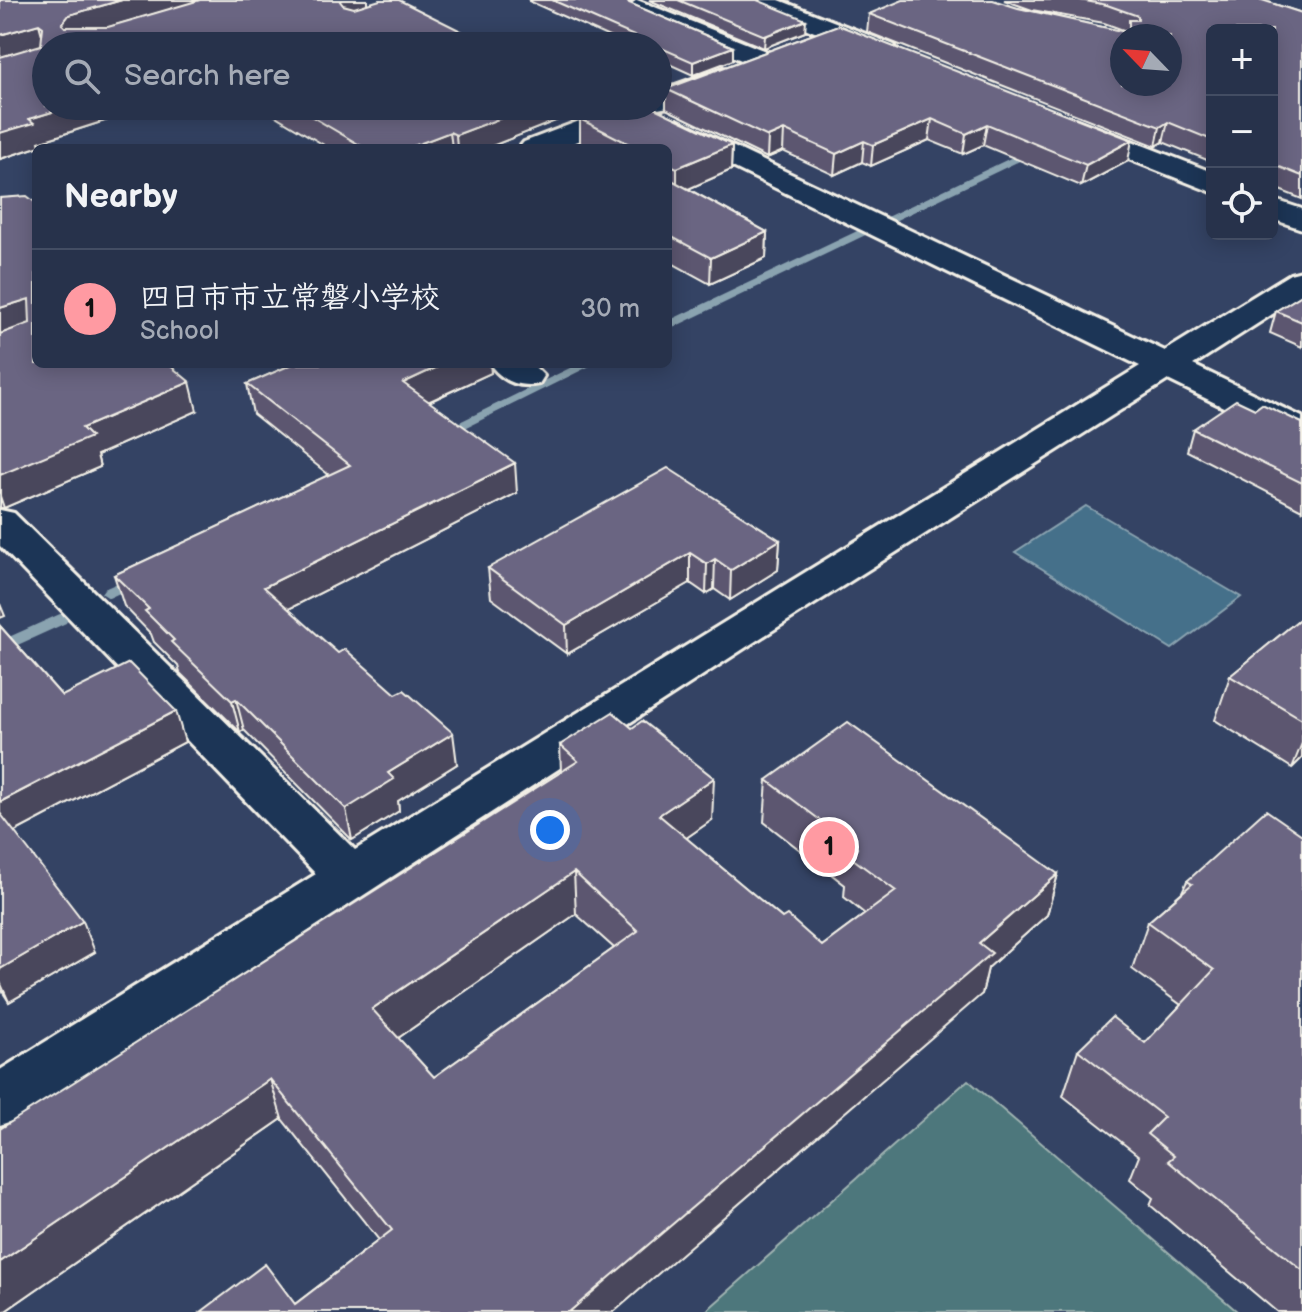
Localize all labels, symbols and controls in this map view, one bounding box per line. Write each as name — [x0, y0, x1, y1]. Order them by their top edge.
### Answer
north arrow — [1110, 24, 1182, 96]
map controls — [1206, 24, 1278, 240]
button: + — [1206, 24, 1278, 96]
search box — [32, 32, 672, 120]
icon: search — [60, 54, 104, 98]
text: Search here — [124, 58, 290, 94]
button: − — [1206, 96, 1278, 168]
button: locate — [1206, 168, 1278, 240]
text: Nearby — [64, 176, 178, 217]
text: 四日市市立常磐小学校 — [140, 280, 440, 316]
text: 1 — [85, 294, 95, 325]
text: 30 m — [580, 294, 640, 325]
text: School — [140, 316, 219, 347]
your location — [530, 810, 570, 850]
pin: 1 — [803, 817, 855, 877]

